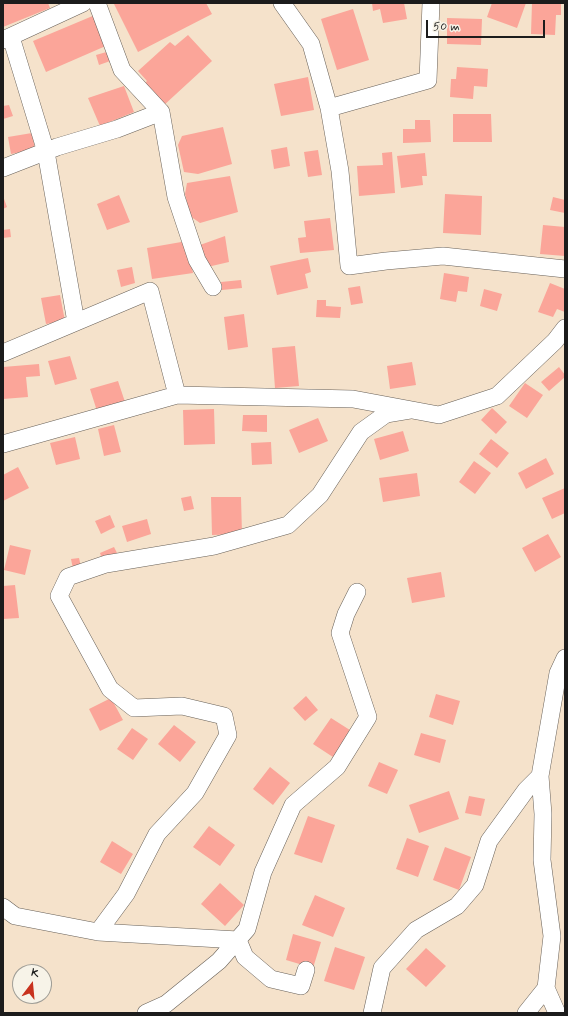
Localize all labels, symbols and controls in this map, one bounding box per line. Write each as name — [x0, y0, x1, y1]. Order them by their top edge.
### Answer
scale bar — [428, 12, 547, 38]
text: 50 m — [433, 19, 460, 35]
north arrow — [12, 964, 52, 1004]
text: K — [29, 966, 41, 981]

